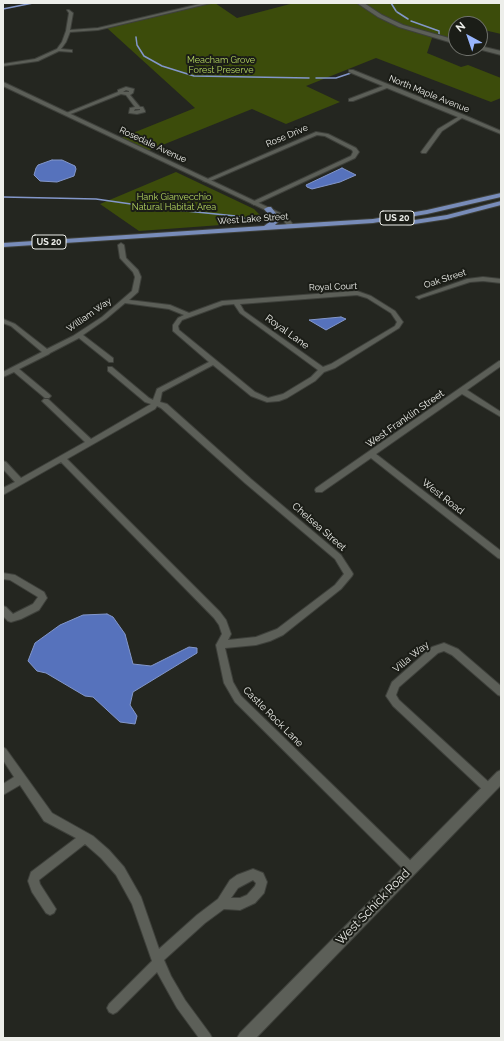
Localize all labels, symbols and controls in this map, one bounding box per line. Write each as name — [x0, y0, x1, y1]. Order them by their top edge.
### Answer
north arrow — [448, 16, 488, 56]
text: N — [453, 20, 468, 35]
park label: Meacham Grove Forest Preserve — [187, 55, 255, 76]
street label: North Maple Avenue — [387, 73, 471, 115]
street label: Rose Drive — [264, 122, 310, 150]
street label: Rosedale Avenue — [118, 125, 188, 165]
park label: Hank Gianvecchio Natural Habitat Area — [132, 192, 216, 213]
street label: West Lake Street — [217, 211, 289, 227]
road number: US 20 — [380, 211, 414, 225]
road number: US 20 — [32, 235, 66, 249]
street label: Oak Street — [423, 267, 467, 291]
street label: Royal Court — [309, 281, 357, 293]
street label: William Way — [64, 296, 114, 334]
street label: Royal Lane — [263, 312, 311, 352]
street label: West Franklin Street — [363, 387, 447, 451]
street label: West Road — [419, 477, 467, 517]
street label: Chelsea Street — [290, 500, 348, 554]
street label: Villa Way — [390, 639, 432, 675]
street label: Castle Rock Lane — [240, 684, 306, 750]
street label: West Schick Road — [333, 866, 413, 948]

